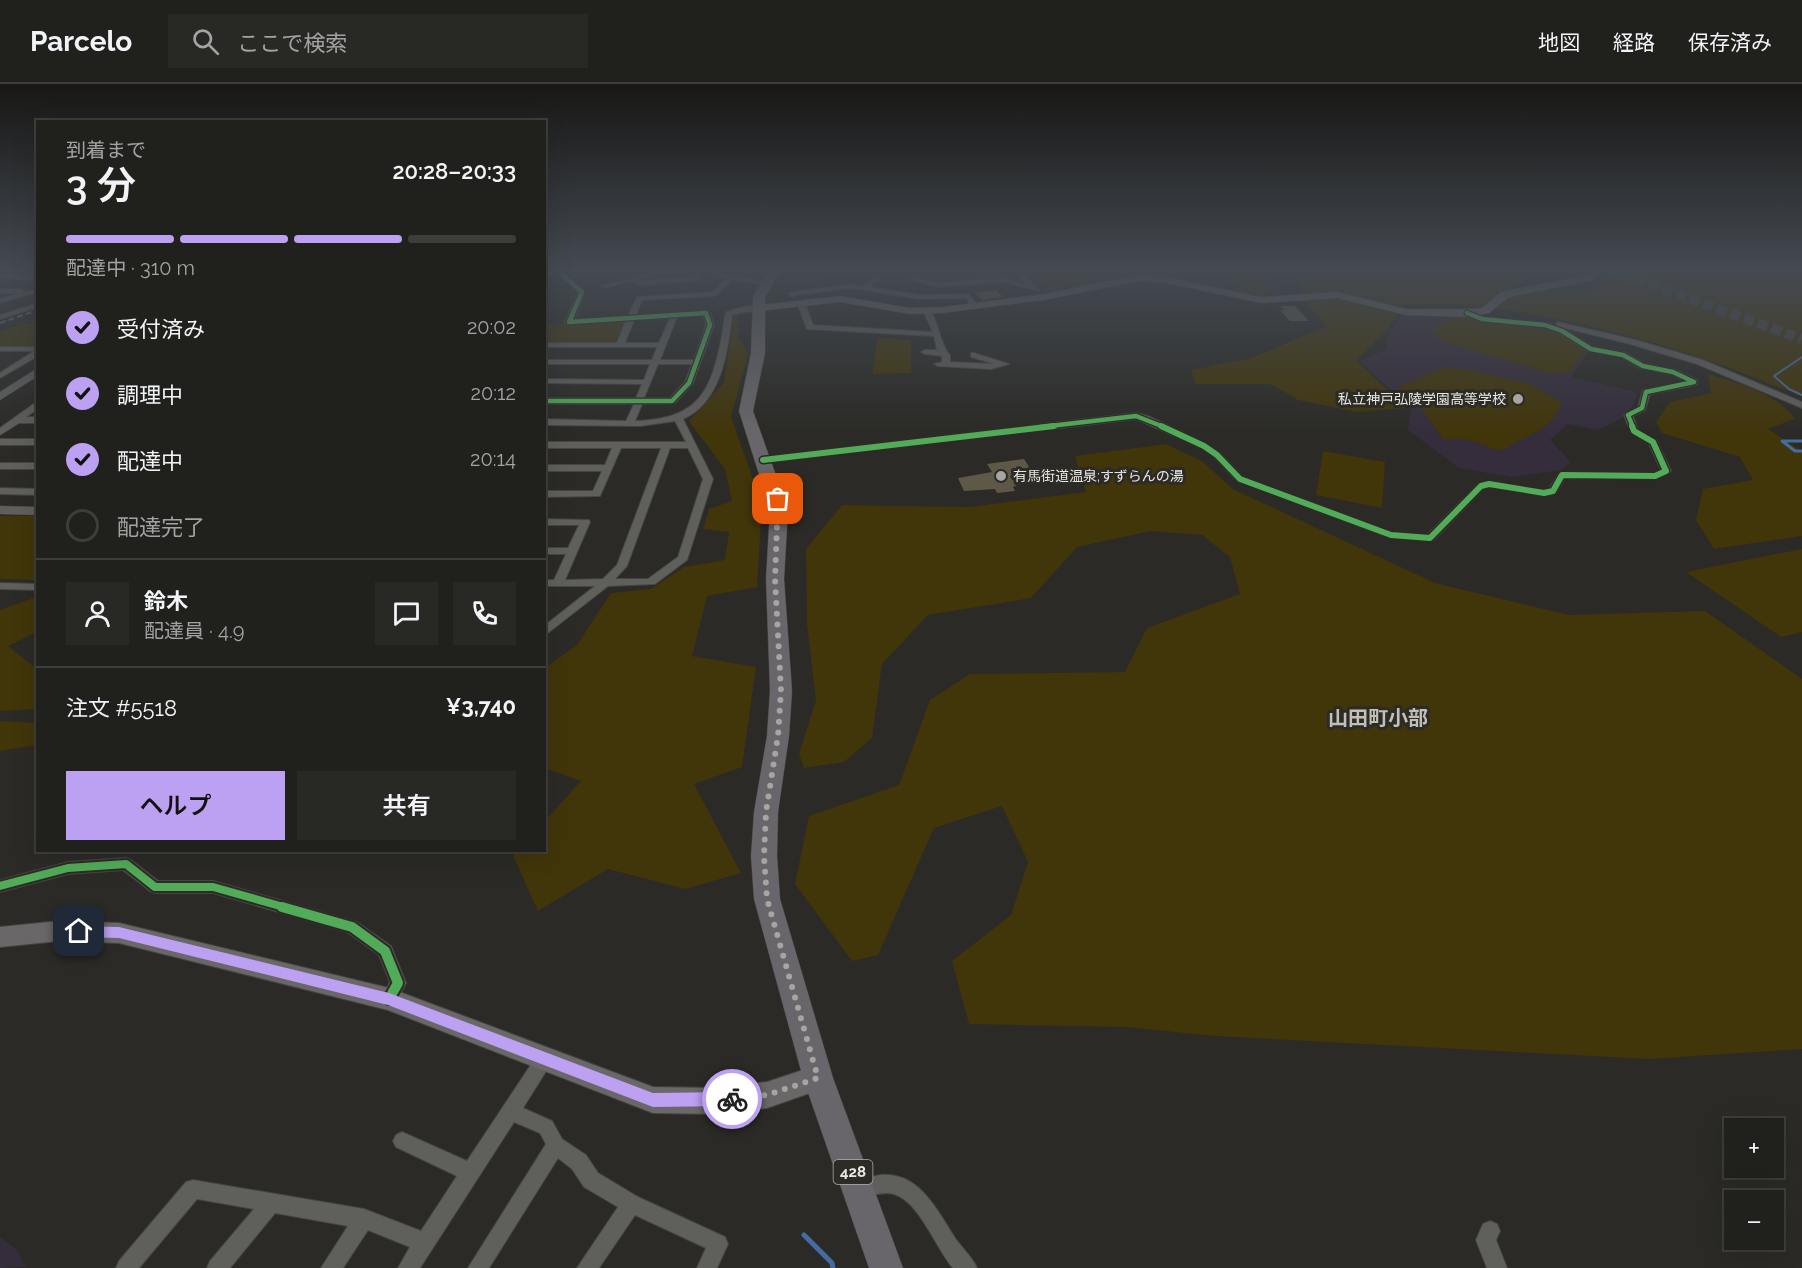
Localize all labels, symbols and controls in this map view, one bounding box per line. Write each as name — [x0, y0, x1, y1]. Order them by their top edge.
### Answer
search box — [168, 14, 588, 68]
text: Parcelo — [30, 25, 132, 58]
icon: search — [189, 25, 222, 58]
text: ここで検索 — [237, 30, 347, 56]
text: 地図 — [1538, 30, 1580, 55]
text: 経路 — [1613, 30, 1655, 55]
text: 保存済み — [1688, 30, 1772, 55]
text: 到着まで — [66, 138, 146, 162]
text: 20:28–20:33 — [393, 158, 516, 184]
text: 3 分 — [66, 162, 136, 208]
text: 配達中 · 310 m — [66, 256, 195, 280]
icon: check — [66, 311, 99, 344]
text: 20:02 — [467, 315, 516, 339]
text: 受付済み — [117, 316, 205, 342]
icon: check — [66, 377, 99, 410]
text: 20:12 — [471, 381, 516, 405]
text: 調理中 — [117, 382, 183, 408]
place label: 私立神戸弘陵学園高等学校 — [1338, 391, 1506, 407]
marker: 私立神戸弘陵学園高等学校 — [1511, 392, 1525, 406]
icon: check — [66, 443, 99, 476]
text: 20:14 — [470, 447, 516, 471]
text: 配達中 — [117, 448, 183, 474]
place label: 有馬街道温泉;すずらんの湯 — [1013, 468, 1184, 484]
marker: 有馬街道温泉;すずらんの湯 — [994, 469, 1008, 483]
pin — [752, 473, 803, 524]
icon: bag — [761, 482, 794, 515]
text: 配達完了 — [117, 514, 205, 540]
button: person — [66, 582, 129, 645]
button: chat — [375, 582, 438, 645]
button: phone — [453, 582, 516, 645]
text: 鈴木 — [144, 588, 188, 614]
text: 配達員 · 4.9 — [144, 619, 244, 643]
text: ¥3,740 — [446, 693, 516, 719]
text: 注文 #5518 — [66, 695, 177, 721]
district label: 山田町小部 — [1328, 706, 1428, 730]
button: ヘルプ — [66, 771, 285, 840]
button: 共有 — [297, 771, 516, 840]
pin — [53, 905, 104, 956]
icon: home — [62, 914, 95, 947]
courier — [702, 1069, 762, 1129]
icon: bike — [716, 1083, 749, 1116]
map controls — [1724, 1118, 1784, 1250]
button: + — [1724, 1118, 1784, 1178]
road number: 428 — [834, 1160, 872, 1184]
button: − — [1724, 1190, 1784, 1250]

